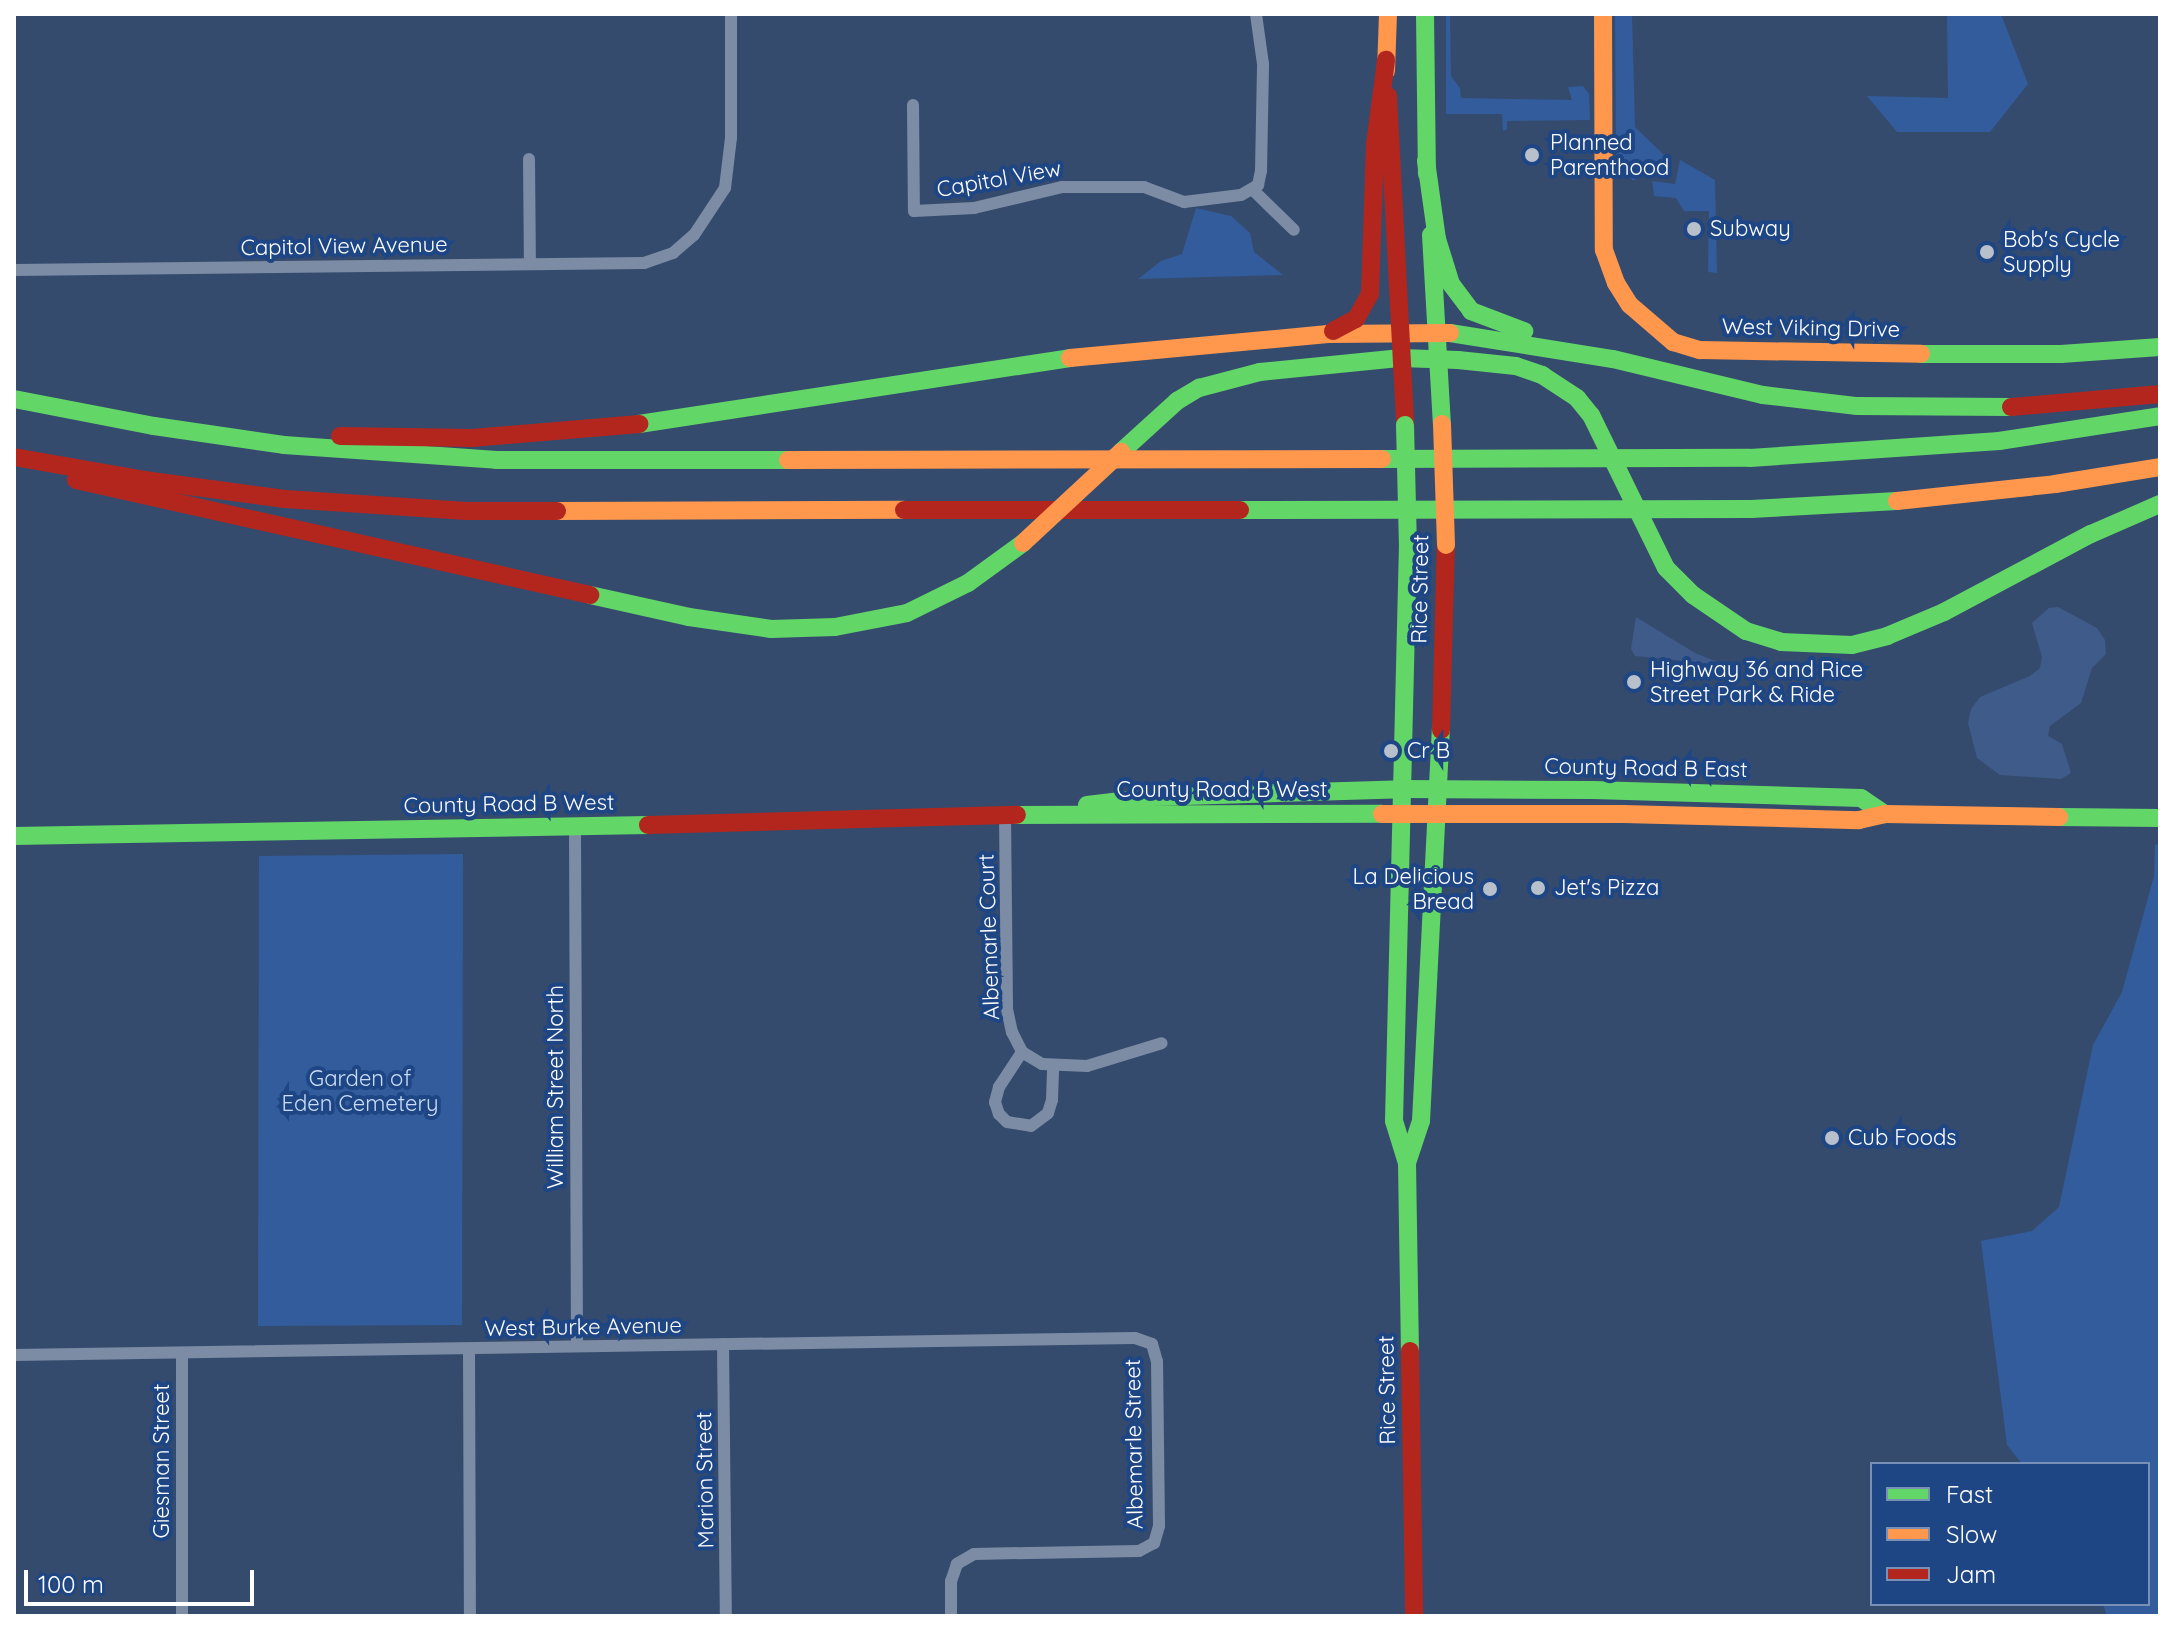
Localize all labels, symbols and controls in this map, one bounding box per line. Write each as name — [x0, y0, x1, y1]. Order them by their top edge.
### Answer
place label: Planned Parenthood — [1550, 129, 1669, 180]
marker: Planned Parenthood — [1521, 144, 1543, 166]
street label: Capitol View — [935, 155, 1063, 203]
place label: Subway — [1710, 216, 1791, 242]
marker: Subway — [1685, 220, 1703, 238]
place label: Bob's Cycle Supply — [2003, 226, 2120, 278]
street label: Capitol View Avenue — [240, 231, 448, 261]
marker: Bob's Cycle Supply — [1978, 243, 1996, 261]
street label: West Viking Drive — [1722, 313, 1900, 343]
street label: Rice Street — [1406, 534, 1434, 644]
place label: Highway 36 and Rice Street Park & Ride — [1650, 656, 1863, 708]
marker: Highway 36 and Rice Street Park & Ride — [1625, 673, 1643, 691]
place label: Cr B — [1407, 738, 1450, 764]
marker: Cr B — [1382, 742, 1400, 760]
street label: County Road B East — [1544, 753, 1748, 783]
street label: County Road B West — [1117, 777, 1327, 803]
street label: County Road B West — [403, 789, 615, 819]
street label: Albemarle Court — [973, 853, 1005, 1021]
place label: La Delicious Bread — [1353, 863, 1474, 914]
place label: Jet's Pizza — [1554, 875, 1659, 901]
marker: Jet's Pizza — [1529, 879, 1547, 897]
marker: La Delicious Bread — [1481, 880, 1499, 898]
street label: William Street North — [543, 985, 569, 1189]
park label: Garden of Eden Cemetery — [282, 1065, 438, 1116]
place label: Cub Foods — [1848, 1125, 1957, 1151]
marker: Cub Foods — [1823, 1129, 1841, 1147]
street label: West Burke Avenue — [484, 1312, 682, 1342]
street label: Rice Street — [1373, 1335, 1401, 1445]
street label: Albemarle Street — [1119, 1359, 1149, 1529]
street label: Giesman Street — [149, 1384, 175, 1538]
street label: Marion Street — [691, 1411, 719, 1549]
legend — [1870, 1462, 2150, 1606]
text: Fast — [1946, 1479, 1993, 1509]
text: Slow — [1946, 1519, 1997, 1549]
scale bar — [28, 1554, 258, 1604]
text: Jam — [1946, 1559, 1996, 1589]
text: 100 m — [38, 1569, 104, 1599]

